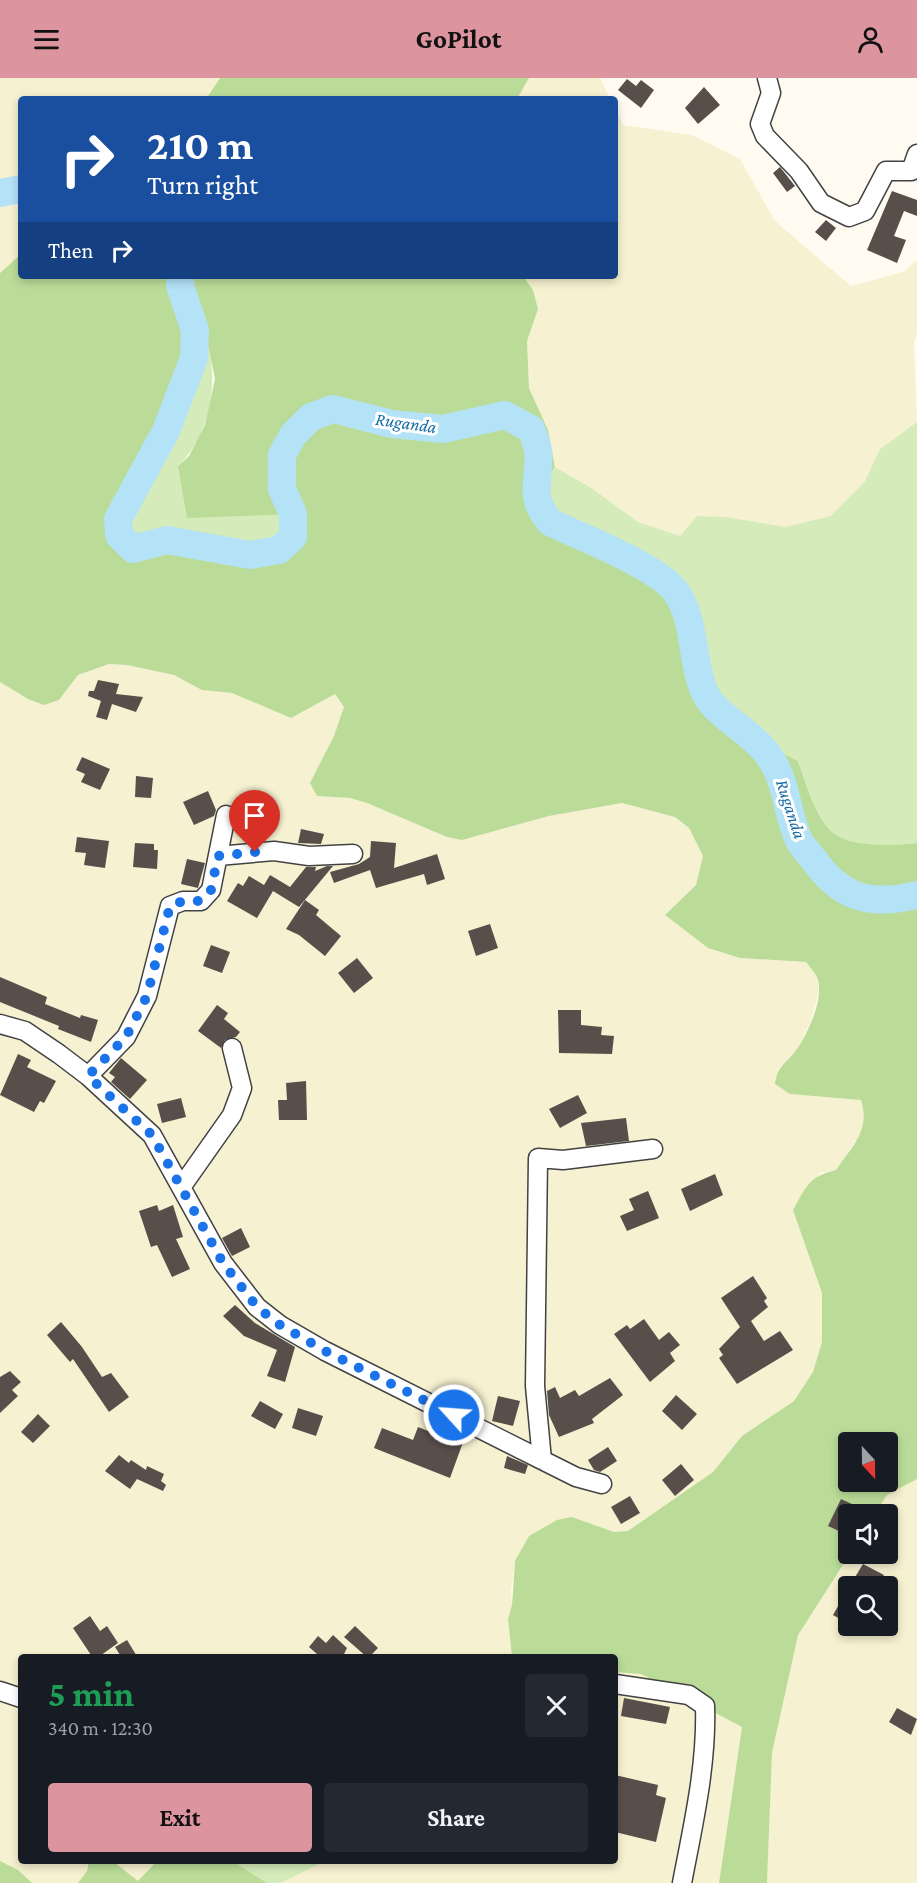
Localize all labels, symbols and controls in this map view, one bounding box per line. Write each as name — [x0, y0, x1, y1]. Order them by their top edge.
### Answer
icon: menu — [30, 23, 63, 56]
icon: person — [854, 23, 887, 56]
text: GoPilot — [416, 24, 501, 54]
icon: right — [48, 120, 126, 198]
text: 210 m — [147, 121, 253, 168]
text: Turn right — [147, 170, 258, 200]
icon: right — [105, 234, 138, 267]
text: Then — [48, 238, 93, 263]
water label: Ruganda — [374, 409, 438, 437]
water label: Ruganda — [772, 777, 810, 842]
pin — [229, 790, 280, 852]
icon: arrive — [238, 799, 271, 832]
position arrow — [422, 1383, 486, 1447]
north arrow — [838, 1432, 898, 1492]
map controls — [838, 1432, 898, 1636]
button: sound — [838, 1504, 898, 1564]
button: search — [838, 1576, 898, 1636]
text: 5 min — [48, 1674, 134, 1714]
button: close — [525, 1674, 588, 1737]
text: 340 m · 12:30 — [48, 1717, 153, 1739]
button: Exit — [48, 1783, 312, 1852]
button: Share — [324, 1783, 588, 1852]

